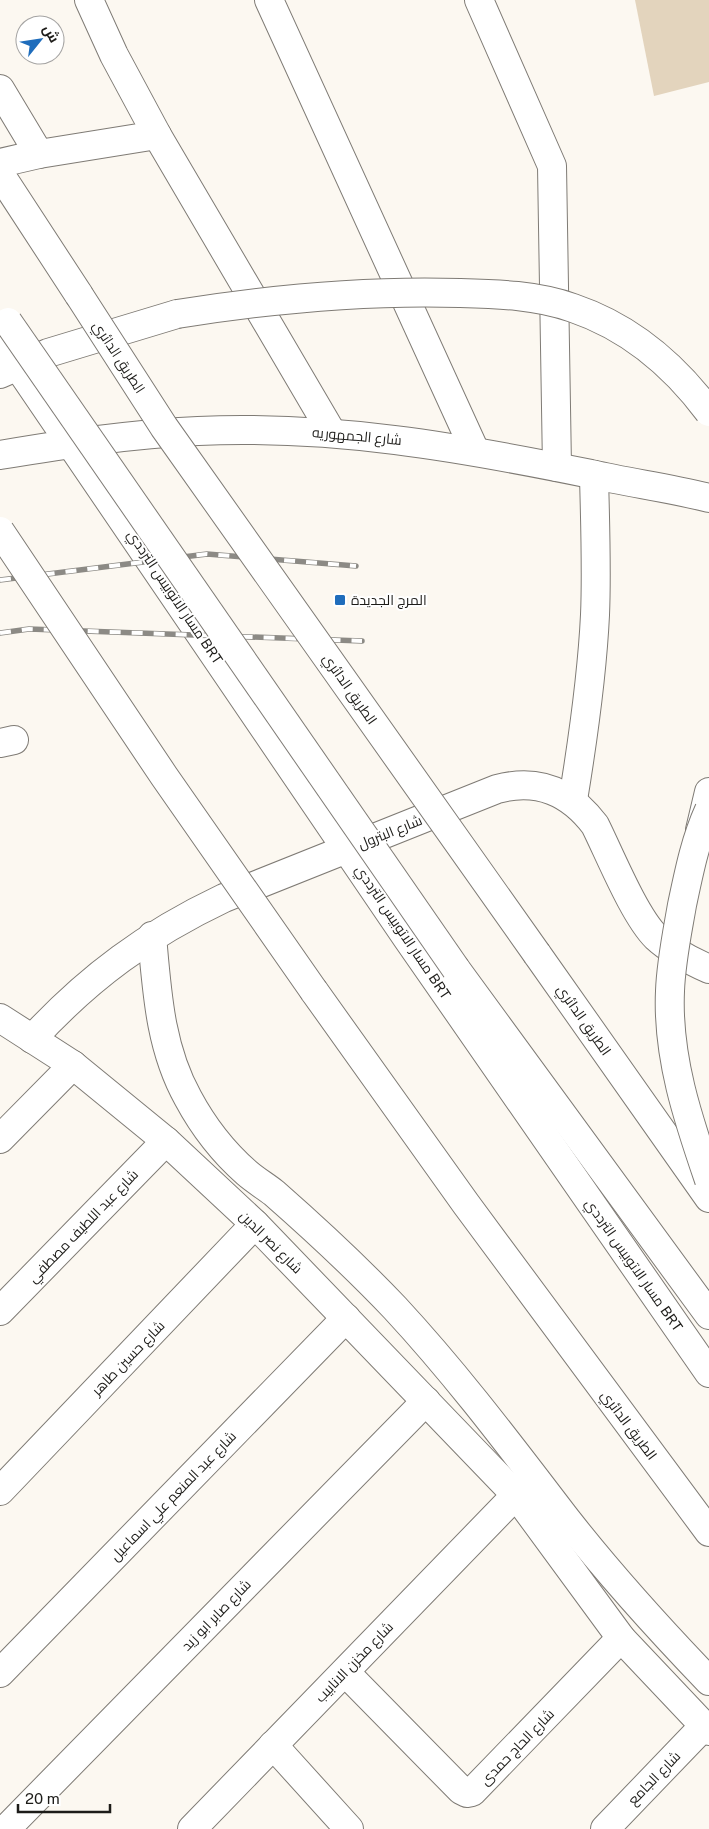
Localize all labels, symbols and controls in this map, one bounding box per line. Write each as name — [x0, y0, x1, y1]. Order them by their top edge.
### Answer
north arrow — [15, 15, 65, 65]
text: ش — [39, 22, 63, 46]
street label: الطريق الدائري — [86, 318, 148, 398]
street label: شارع الجمهوريه — [311, 424, 403, 449]
street label: مسار الاتوبيس الترددي BRT — [121, 527, 226, 669]
place label: المرج الجديدة — [351, 592, 427, 609]
marker: المرج الجديدة — [333, 593, 347, 607]
street label: الطريق الدائري — [317, 651, 380, 730]
street label: شارع البترول — [356, 812, 425, 853]
street label: مسار الاتوبيس الترددي BRT — [349, 862, 454, 1004]
street label: الطريق الدائري — [551, 982, 614, 1061]
street label: شارع عبد اللطيف مصطفي — [25, 1166, 144, 1289]
street label: مسار الاتوبيس الترددي BRT — [579, 1196, 686, 1337]
street label: شارع نصر الدين — [236, 1207, 306, 1277]
street label: شارع حسين طاهر — [88, 1317, 168, 1400]
street label: الطريق الدائري — [595, 1387, 660, 1465]
street label: شارع عبد المنعم علي اسماعيل — [107, 1428, 242, 1567]
street label: شارع صابر ابو زيد — [178, 1576, 255, 1655]
street label: شارع مخزن الانابيب — [312, 1619, 397, 1706]
street label: شارع الحاج حمدى — [477, 1706, 558, 1789]
street label: شارع الجامع — [624, 1748, 684, 1809]
scale bar — [18, 1782, 110, 1814]
text: 20 m — [25, 1790, 60, 1807]

